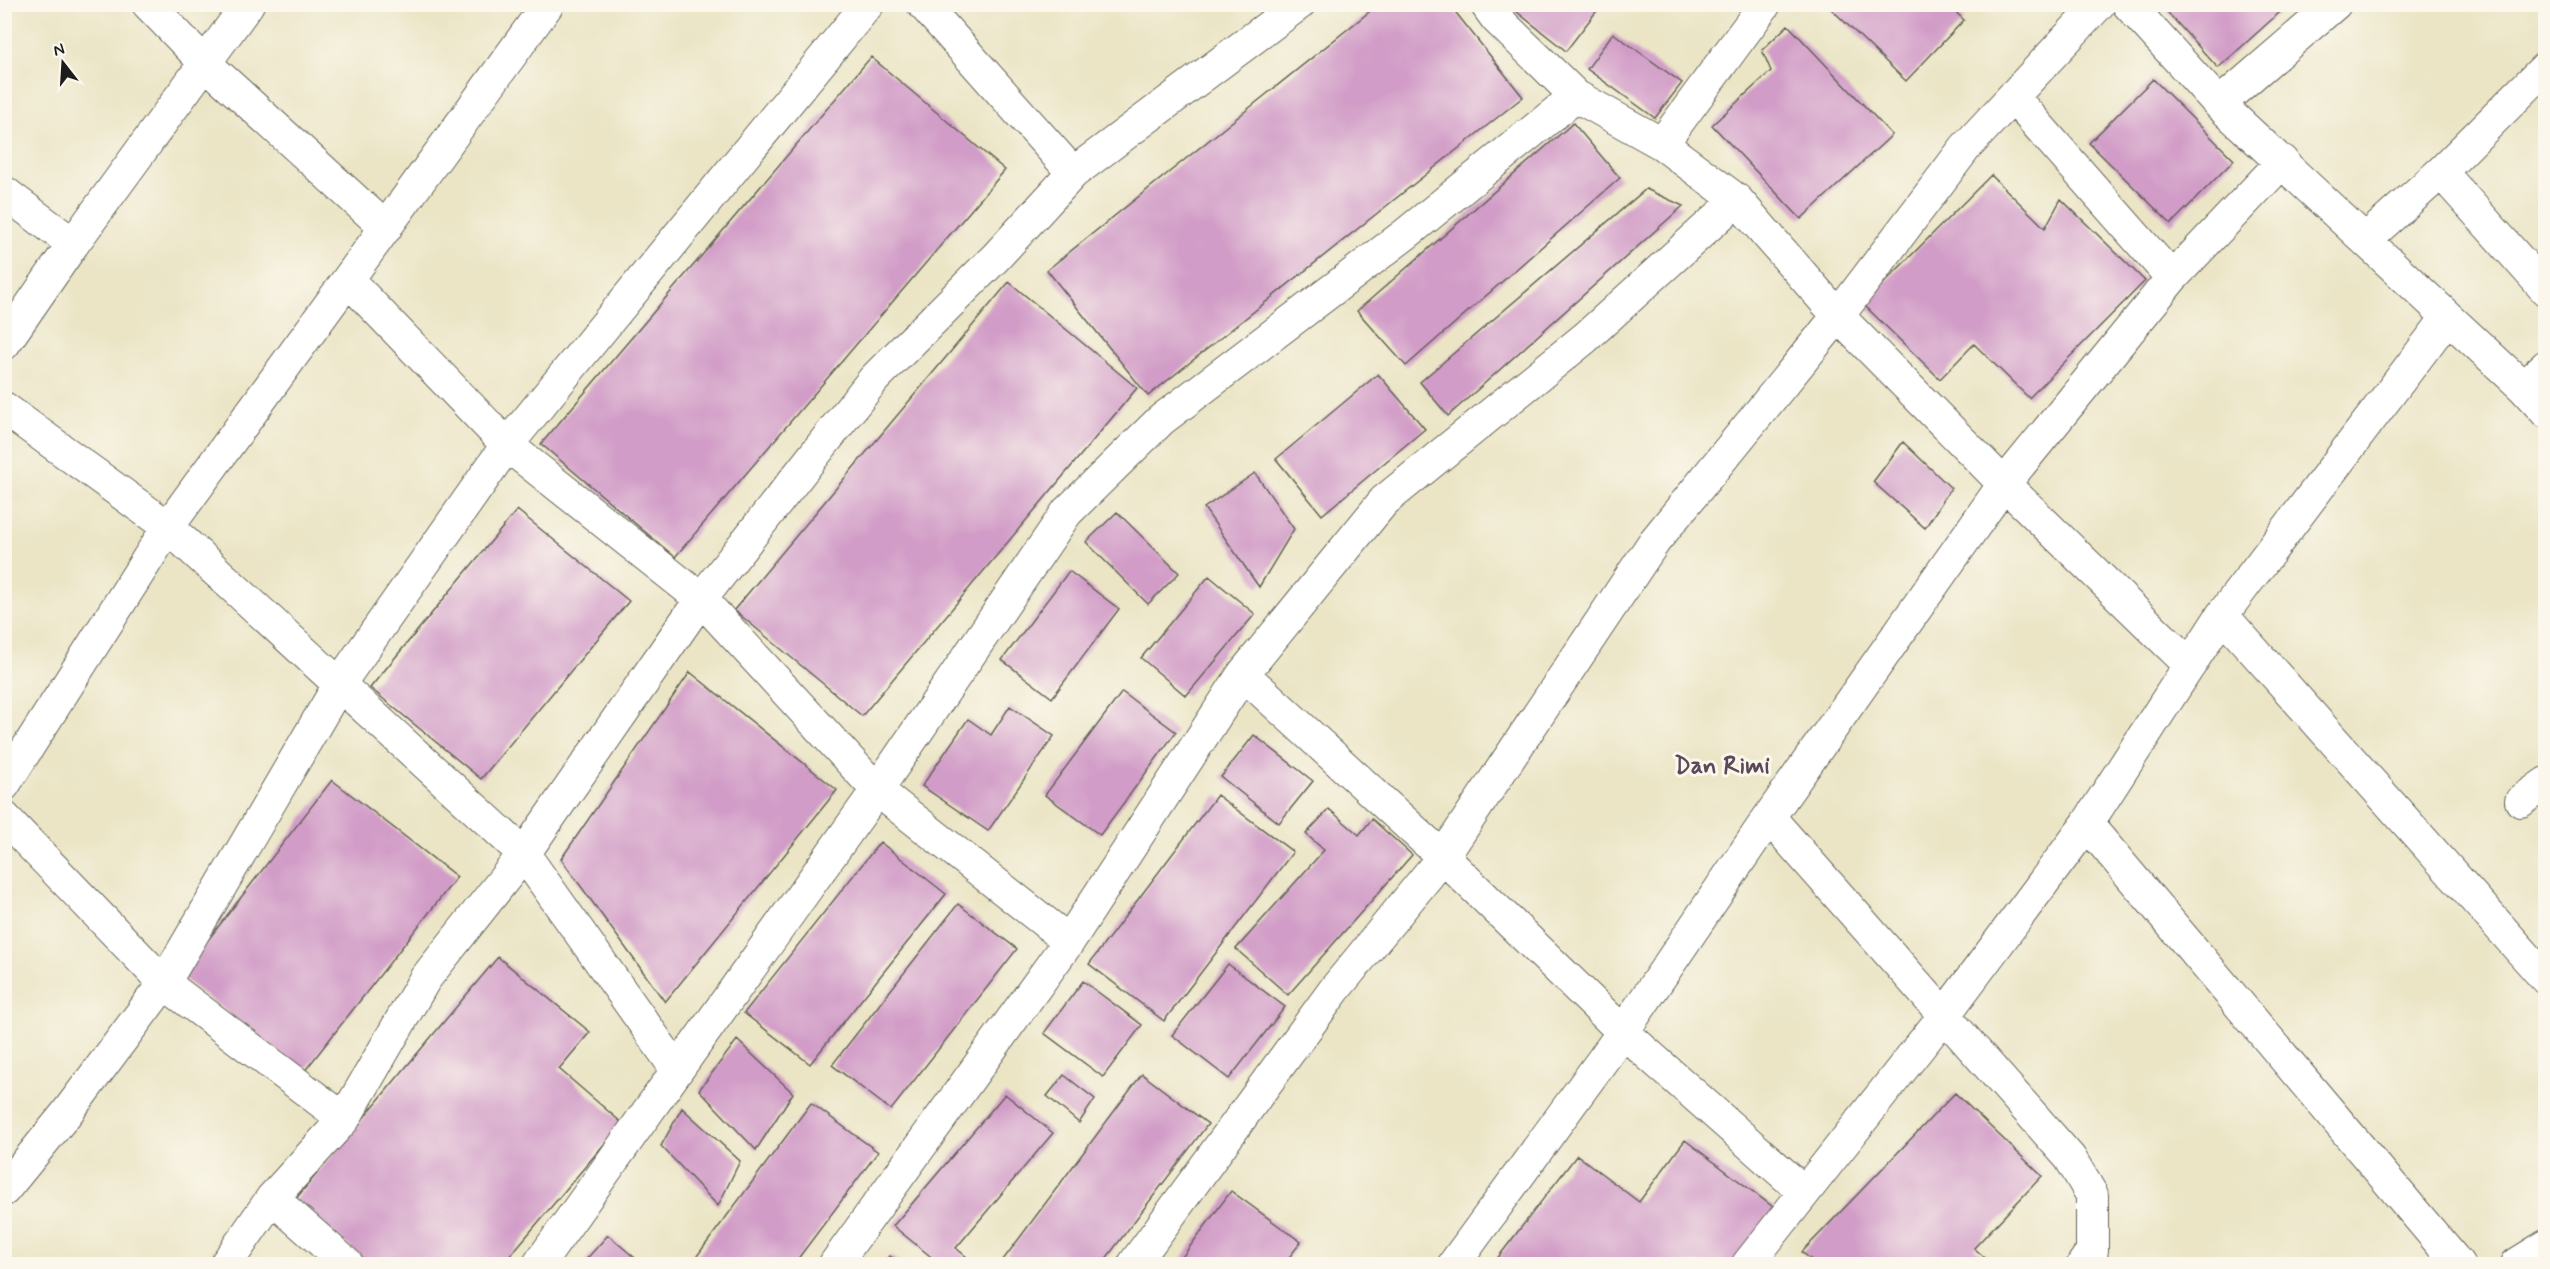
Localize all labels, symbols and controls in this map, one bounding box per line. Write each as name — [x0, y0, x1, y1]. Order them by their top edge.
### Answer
north arrow — [33, 33, 93, 93]
text: N — [51, 38, 67, 62]
district label: Dan Rimi — [1674, 751, 1770, 782]

